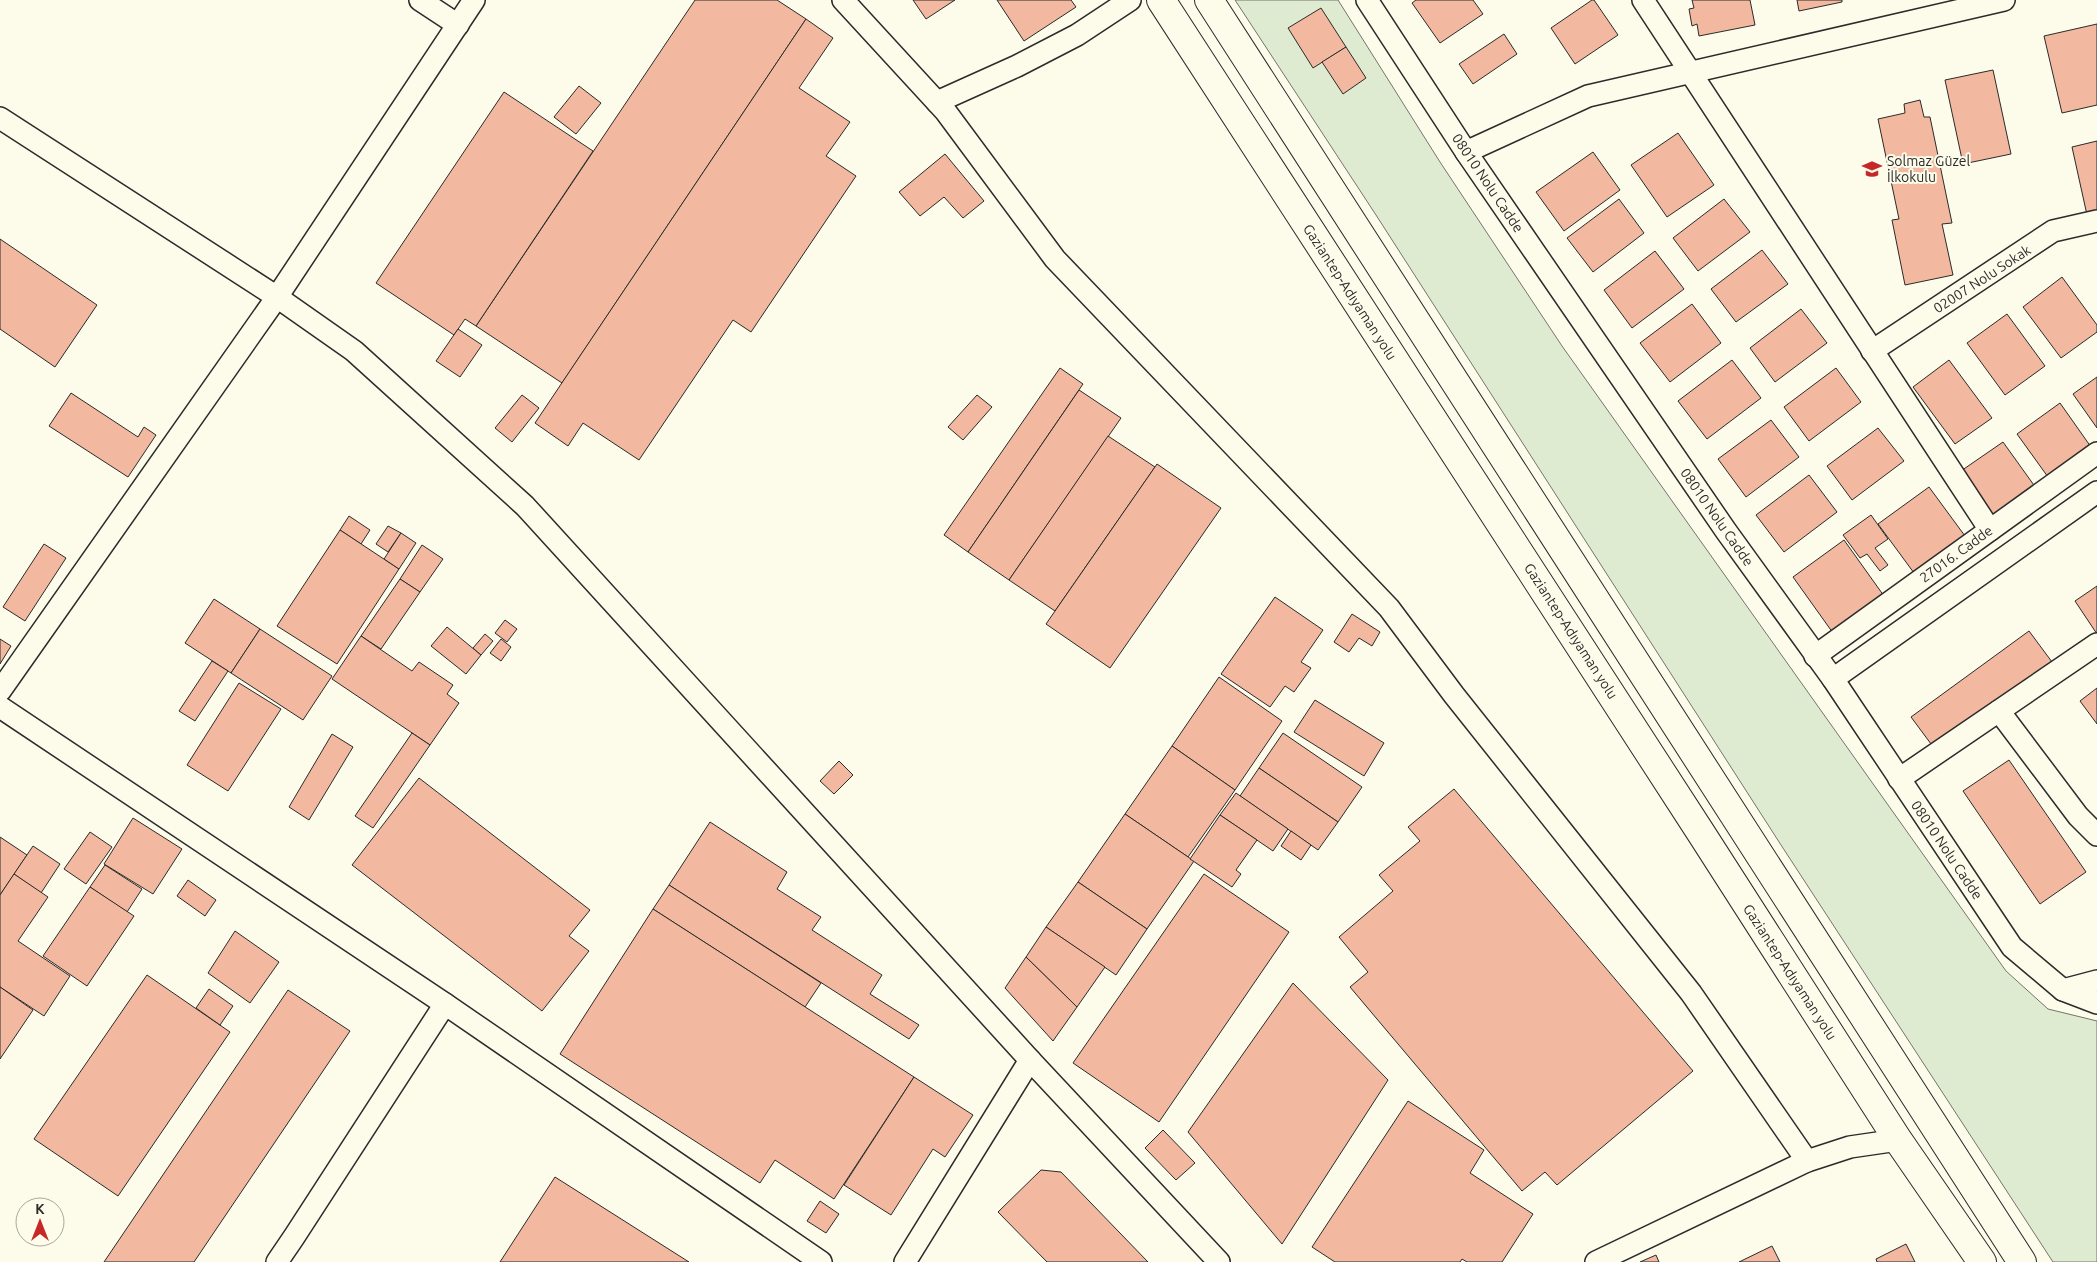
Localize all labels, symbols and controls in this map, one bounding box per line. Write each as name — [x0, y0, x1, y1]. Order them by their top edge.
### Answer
street label: 08010 Nolu Cadde — [1449, 131, 1527, 235]
place label: Solmaz Güzel İlkokulu — [1887, 153, 1970, 185]
school or university icon: Solmaz Güzel İlkokulu — [1861, 158, 1883, 180]
street label: Gaziantep-Adıyaman yolu — [1300, 221, 1400, 363]
street label: 02007 Nolu Sokak — [1930, 242, 2034, 316]
street label: 08010 Nolu Cadde — [1677, 465, 1757, 569]
street label: 27016. Cadde — [1916, 522, 1996, 586]
street label: Gaziantep-Adıyaman yolu — [1521, 560, 1621, 702]
street label: 08010 Nolu Cadde — [1908, 798, 1986, 902]
street label: Gaziantep-Adıyaman yolu — [1740, 901, 1840, 1043]
north arrow — [15, 1197, 65, 1247]
text: K — [35, 1201, 45, 1217]

